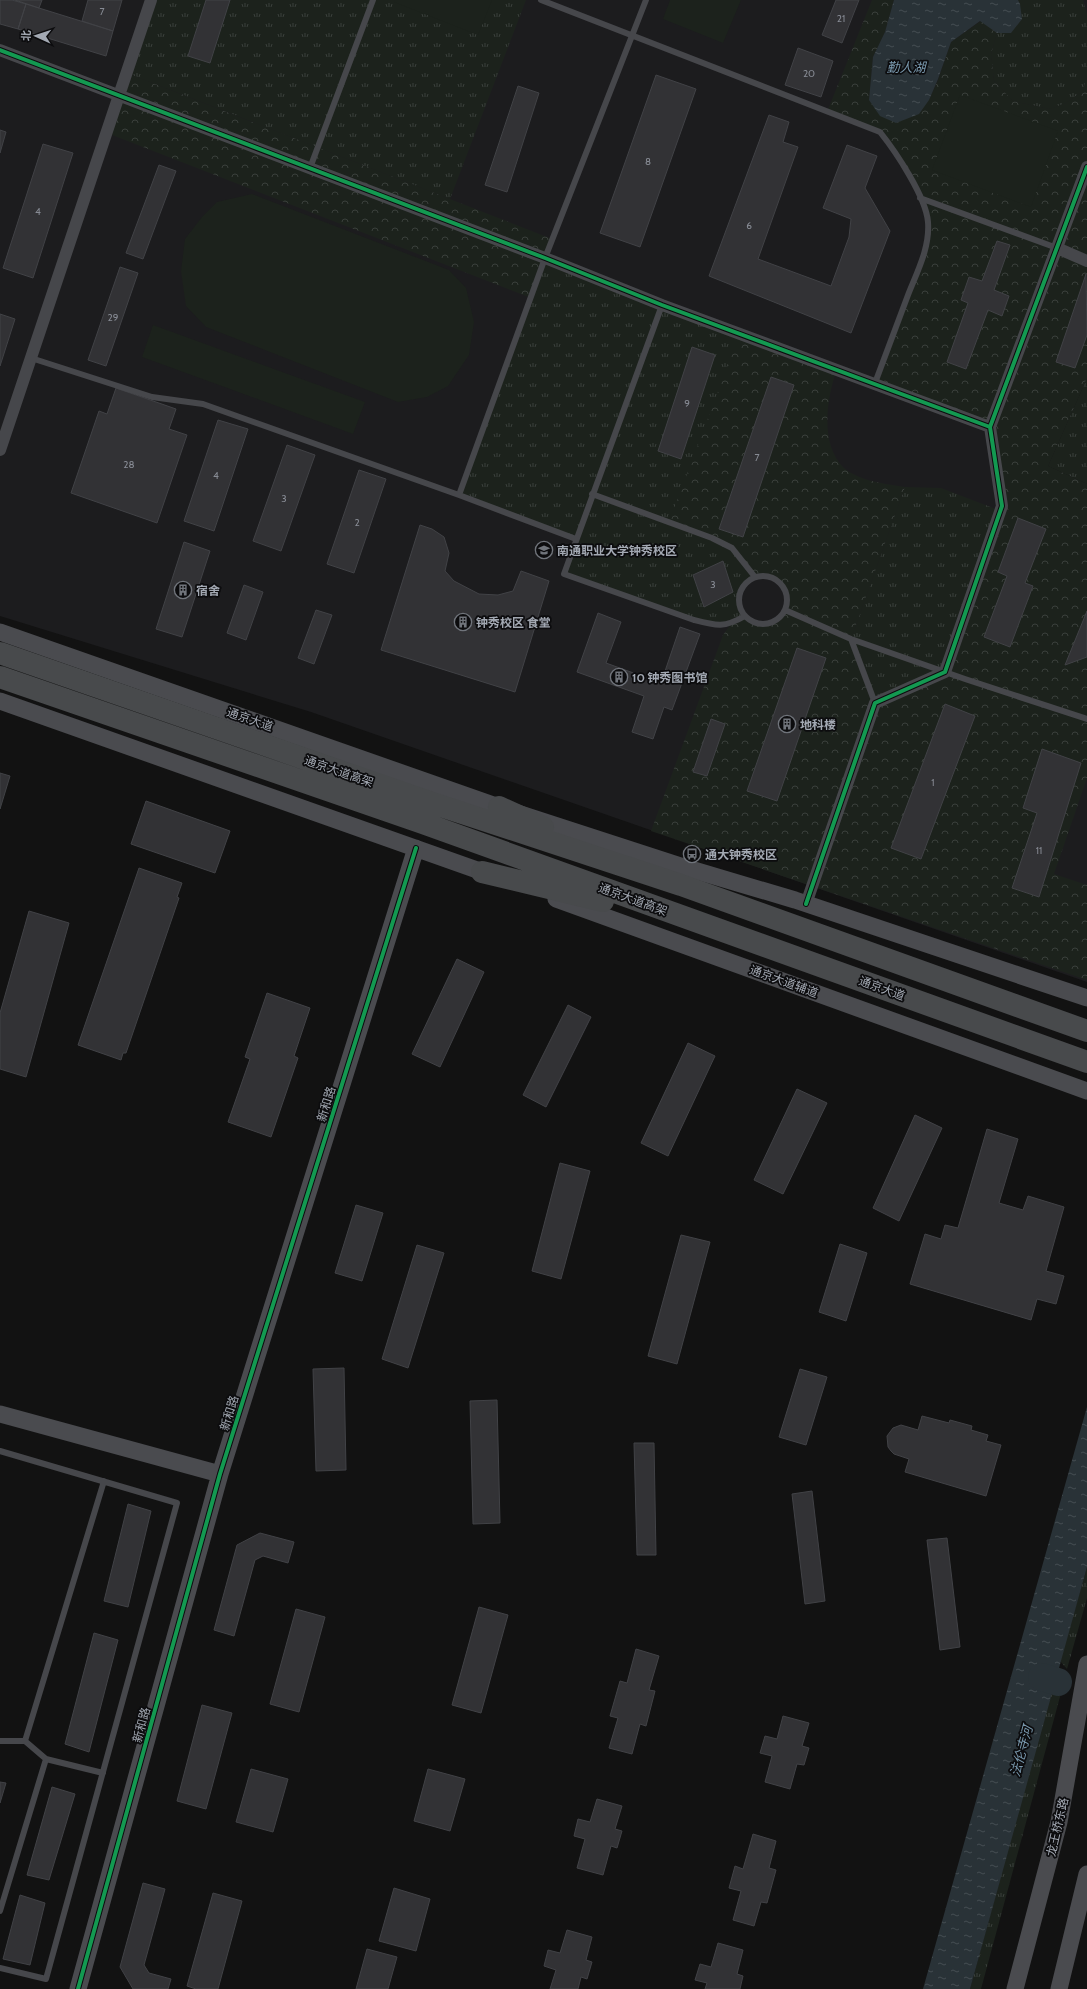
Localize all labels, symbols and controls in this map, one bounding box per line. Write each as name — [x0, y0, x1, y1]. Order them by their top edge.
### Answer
house number: 7 — [99, 5, 105, 18]
house number: 21 — [837, 12, 845, 25]
north arrow — [16, 16, 56, 56]
text: 北 — [19, 30, 33, 41]
water label: 勤人湖 — [886, 59, 927, 75]
house number: 20 — [803, 67, 815, 80]
house number: 8 — [645, 155, 651, 168]
house number: 4 — [35, 205, 41, 218]
house number: 6 — [746, 219, 752, 232]
house number: 29 — [108, 311, 119, 324]
house number: 9 — [684, 397, 690, 410]
house number: 7 — [754, 451, 760, 464]
house number: 28 — [123, 458, 135, 471]
house number: 4 — [213, 469, 219, 482]
house number: 3 — [281, 492, 287, 505]
house number: 2 — [354, 516, 360, 529]
school or university icon: 南通职业大学钟秀校区 — [534, 540, 554, 560]
place label: 南通职业大学钟秀校区 — [557, 543, 677, 558]
house number: 3 — [710, 578, 716, 591]
building icon: 宿舍 — [173, 580, 193, 600]
place label: 宿舍 — [196, 583, 220, 598]
building icon: 钟秀校区 食堂 — [453, 612, 473, 632]
place label: 钟秀校区 食堂 — [476, 615, 551, 630]
building icon: 10 钟秀图书馆 — [609, 667, 629, 687]
place label: 10 钟秀图书馆 — [632, 670, 708, 685]
street label: 通京大道 — [225, 704, 275, 734]
building icon: 地科楼 — [777, 714, 797, 734]
place label: 地科楼 — [800, 717, 836, 732]
street label: 通京大道高架 — [303, 752, 375, 790]
house number: 1 — [931, 776, 935, 789]
bus stop icon: 通大钟秀校区 — [682, 844, 702, 864]
house number: 11 — [1036, 844, 1042, 857]
place label: 通大钟秀校区 — [705, 847, 777, 862]
street label: 通京大道高架 — [597, 880, 669, 918]
street label: 通京大道辅道 — [748, 962, 820, 1000]
street label: 通京大道 — [857, 973, 907, 1003]
street label: 新和路 — [314, 1085, 338, 1123]
street label: 新和路 — [217, 1394, 241, 1432]
street label: 新和路 — [129, 1706, 153, 1744]
water label: 法伦寺河 — [1007, 1721, 1036, 1778]
street label: 龙王桥东路 — [1043, 1796, 1071, 1858]

